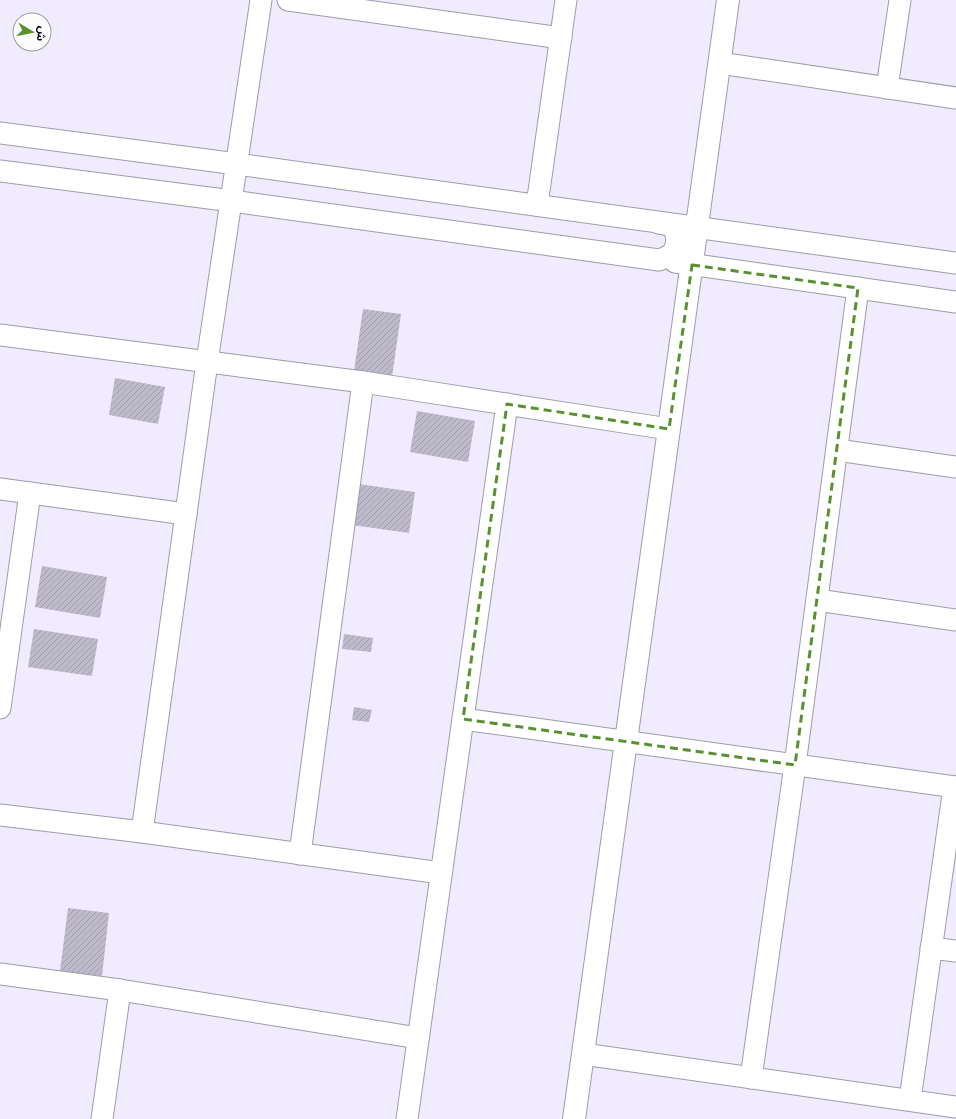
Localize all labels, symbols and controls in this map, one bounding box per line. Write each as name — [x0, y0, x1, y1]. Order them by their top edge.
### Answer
north arrow — [12, 12, 52, 52]
text: ش — [33, 25, 51, 43]

